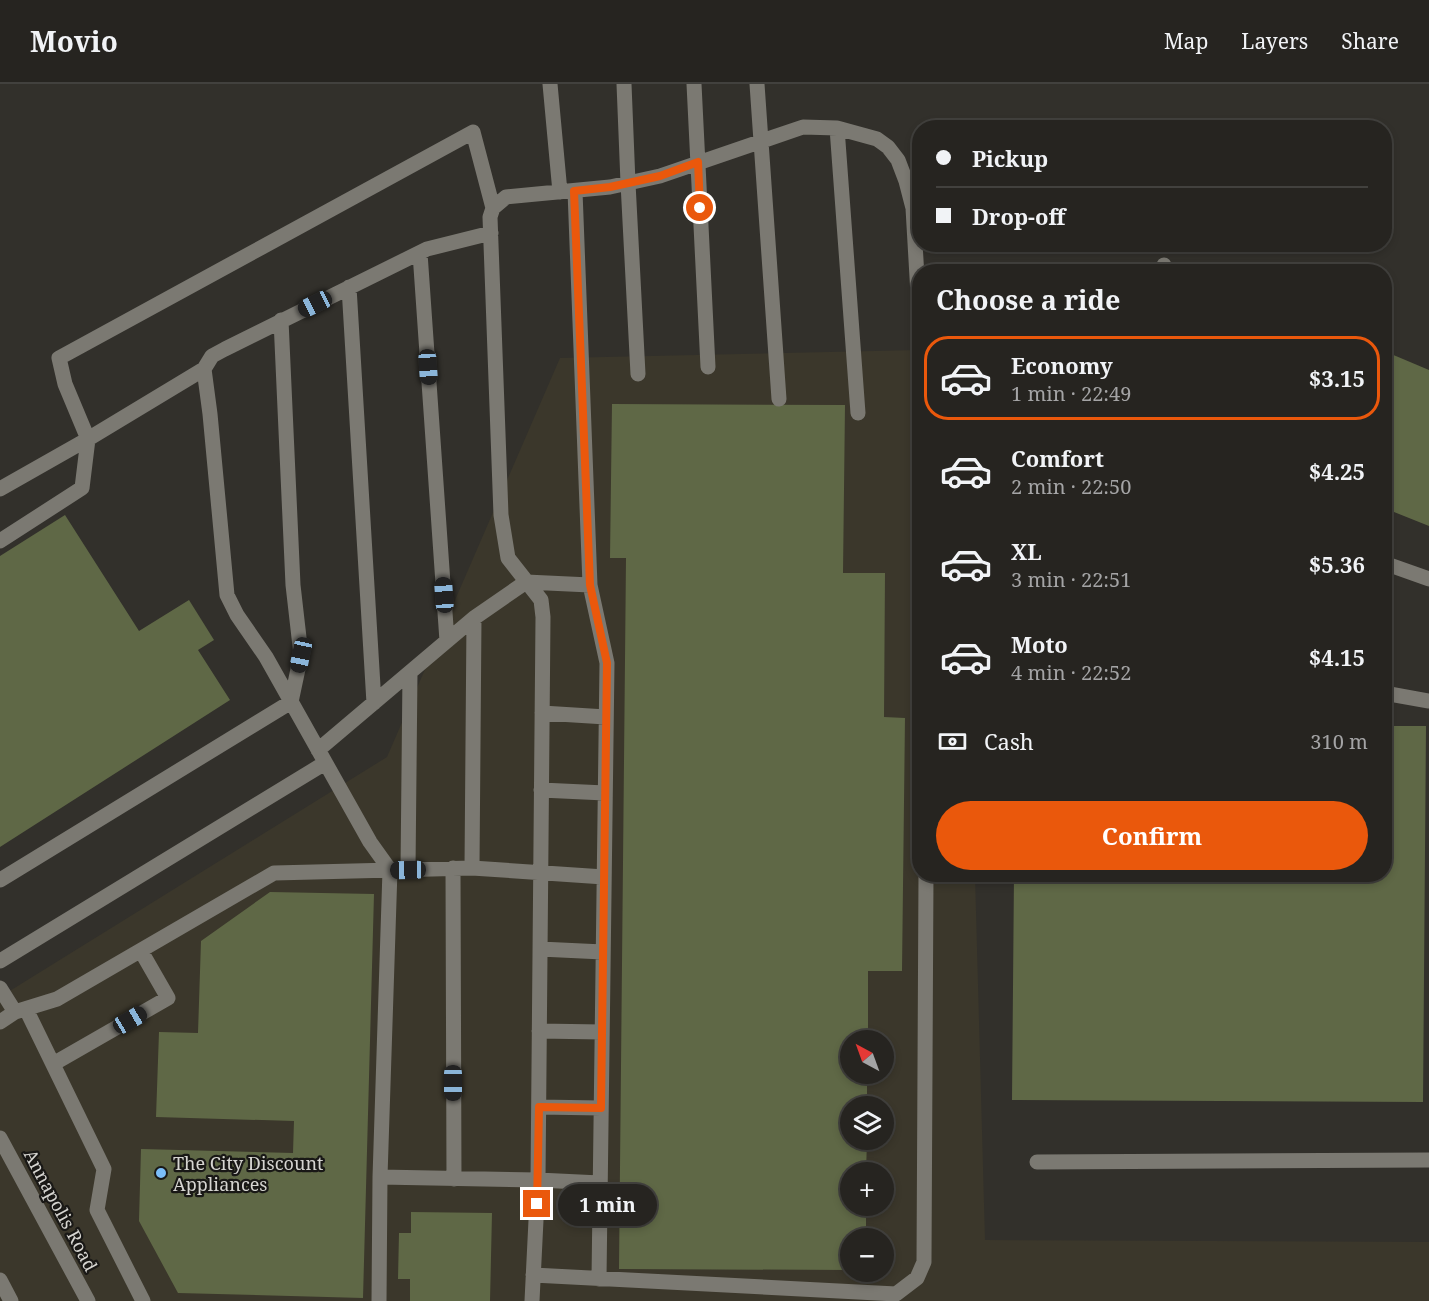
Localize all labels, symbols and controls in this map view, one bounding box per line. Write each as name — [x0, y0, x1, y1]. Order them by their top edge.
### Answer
text: Movio — [30, 22, 118, 60]
text: Map — [1164, 27, 1208, 55]
text: Layers — [1241, 27, 1308, 55]
text: Share — [1341, 27, 1399, 55]
text: Pickup — [972, 143, 1048, 173]
route start — [686, 194, 713, 221]
text: Drop-off — [972, 201, 1065, 231]
text: Choose a ride — [936, 281, 1121, 318]
car — [295, 288, 335, 320]
car — [418, 348, 438, 386]
text: Economy — [1011, 350, 1113, 380]
icon: car — [939, 351, 993, 405]
text: $3.15 — [1309, 363, 1365, 393]
text: 1 min · 22:49 — [1011, 380, 1131, 407]
text: Comfort — [1011, 443, 1104, 473]
icon: car — [939, 444, 993, 498]
text: $4.25 — [1309, 456, 1365, 486]
text: 2 min · 22:50 — [1011, 473, 1131, 500]
text: XL — [1011, 536, 1042, 566]
icon: car — [939, 537, 993, 591]
text: $5.36 — [1309, 549, 1365, 579]
text: 3 min · 22:51 — [1011, 566, 1131, 593]
car — [434, 576, 454, 614]
text: Moto — [1011, 629, 1068, 659]
icon: car — [939, 630, 993, 684]
car — [288, 636, 314, 674]
text: $4.15 — [1309, 642, 1365, 672]
text: 4 min · 22:52 — [1011, 659, 1131, 686]
icon: cash — [936, 725, 969, 758]
text: Cash — [984, 726, 1034, 756]
text: 310 m — [1310, 728, 1368, 755]
button: Confirm — [936, 801, 1368, 870]
car — [390, 861, 426, 879]
car — [110, 1003, 150, 1037]
north arrow — [840, 1030, 894, 1084]
map controls — [840, 1030, 894, 1282]
car — [444, 1065, 462, 1101]
button: layers — [840, 1096, 894, 1150]
street label: Annapolis Road — [19, 1145, 103, 1275]
place label: The City Discount Appliances — [173, 1151, 323, 1196]
button: + — [840, 1162, 894, 1216]
marker: The City Discount Appliances — [154, 1166, 168, 1180]
callout: 1 min — [558, 1183, 657, 1225]
route end — [523, 1190, 550, 1217]
text: 1 min — [579, 1191, 636, 1218]
button: − — [840, 1228, 894, 1282]

